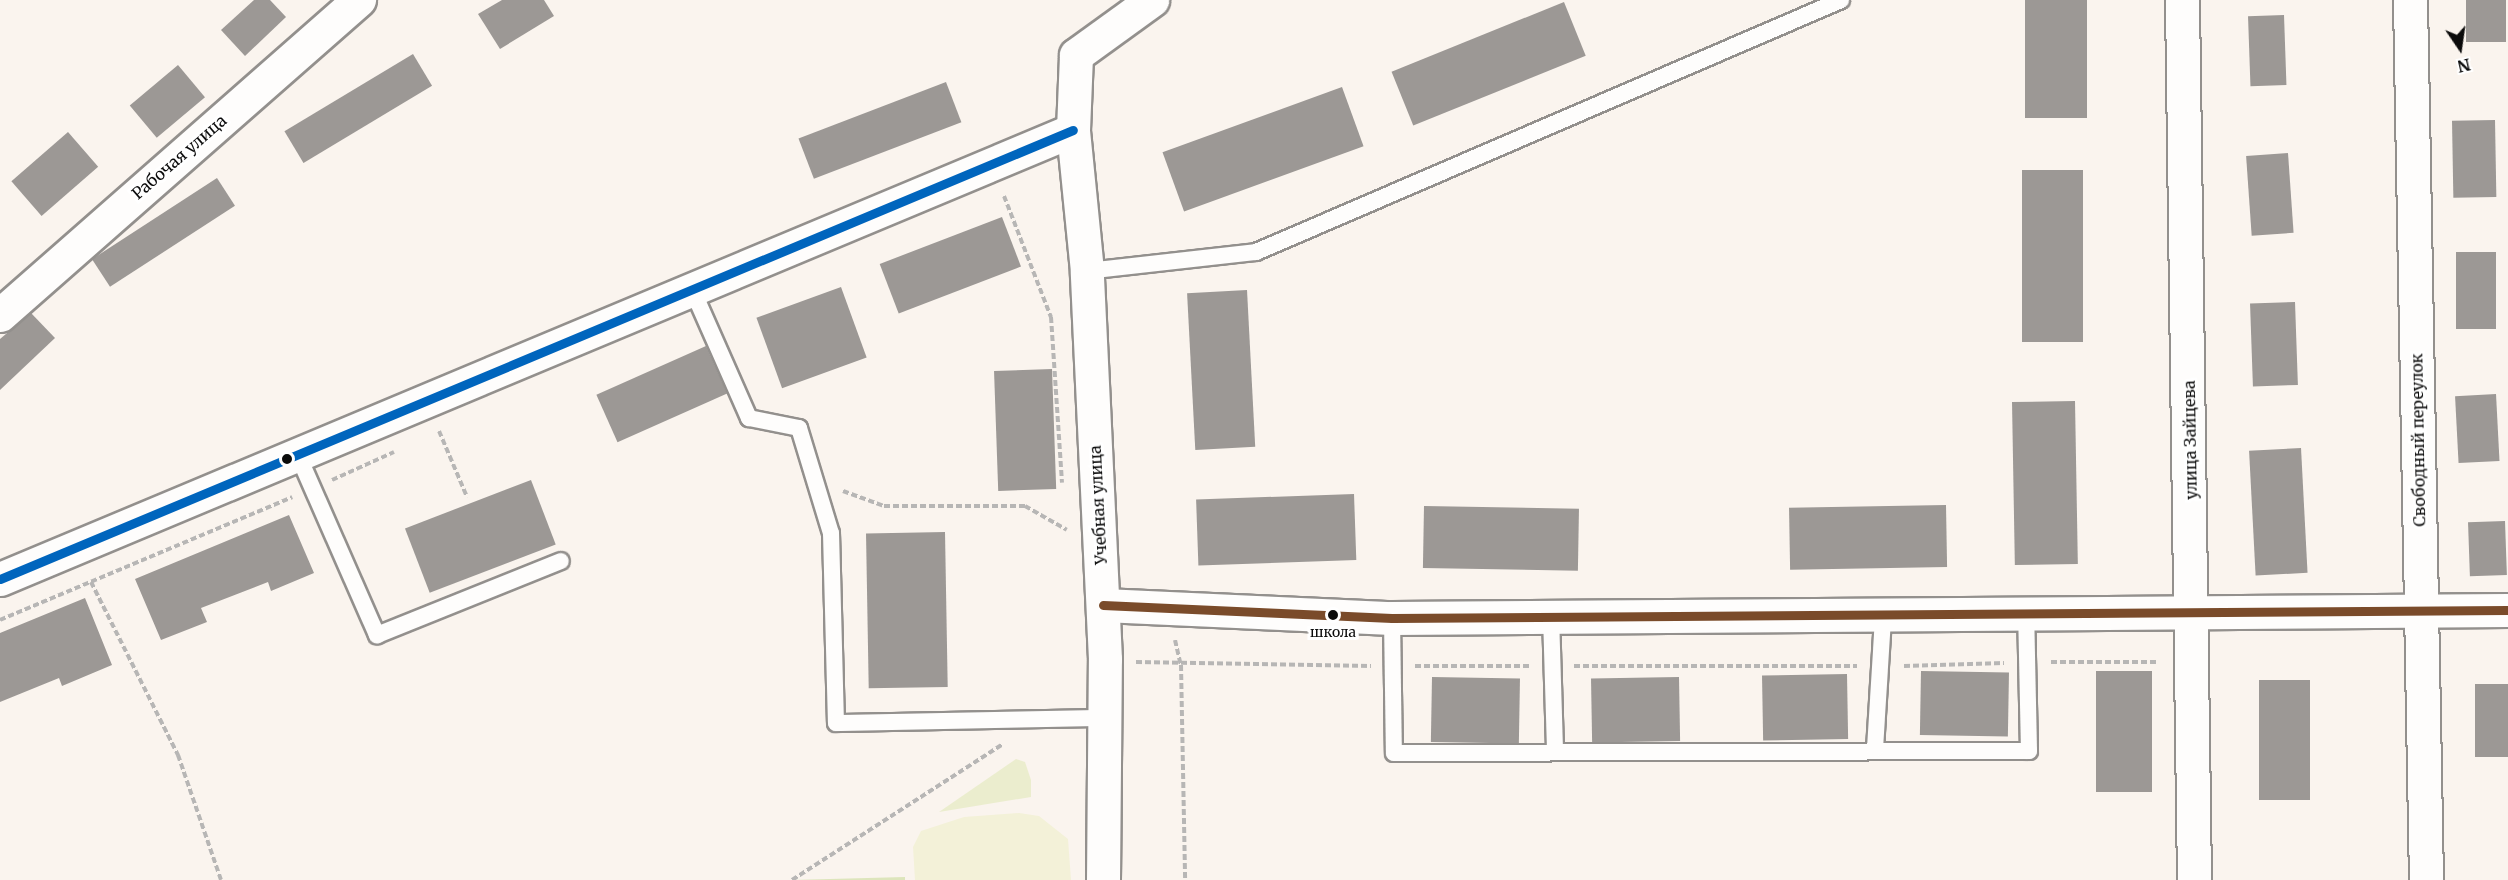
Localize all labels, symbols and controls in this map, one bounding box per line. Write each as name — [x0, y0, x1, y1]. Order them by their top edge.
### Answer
north arrow — [2430, 18, 2490, 78]
text: N — [2456, 54, 2472, 77]
street label: Рабочая улица — [128, 111, 230, 203]
street label: Свободный переулок — [2407, 353, 2429, 527]
street label: улица Зайцева — [2179, 380, 2201, 500]
street label: Учебная улица — [1085, 445, 1111, 565]
unlabelled marker — [281, 453, 293, 465]
marker: школа — [1327, 609, 1339, 621]
place label: школа — [1310, 624, 1356, 640]

